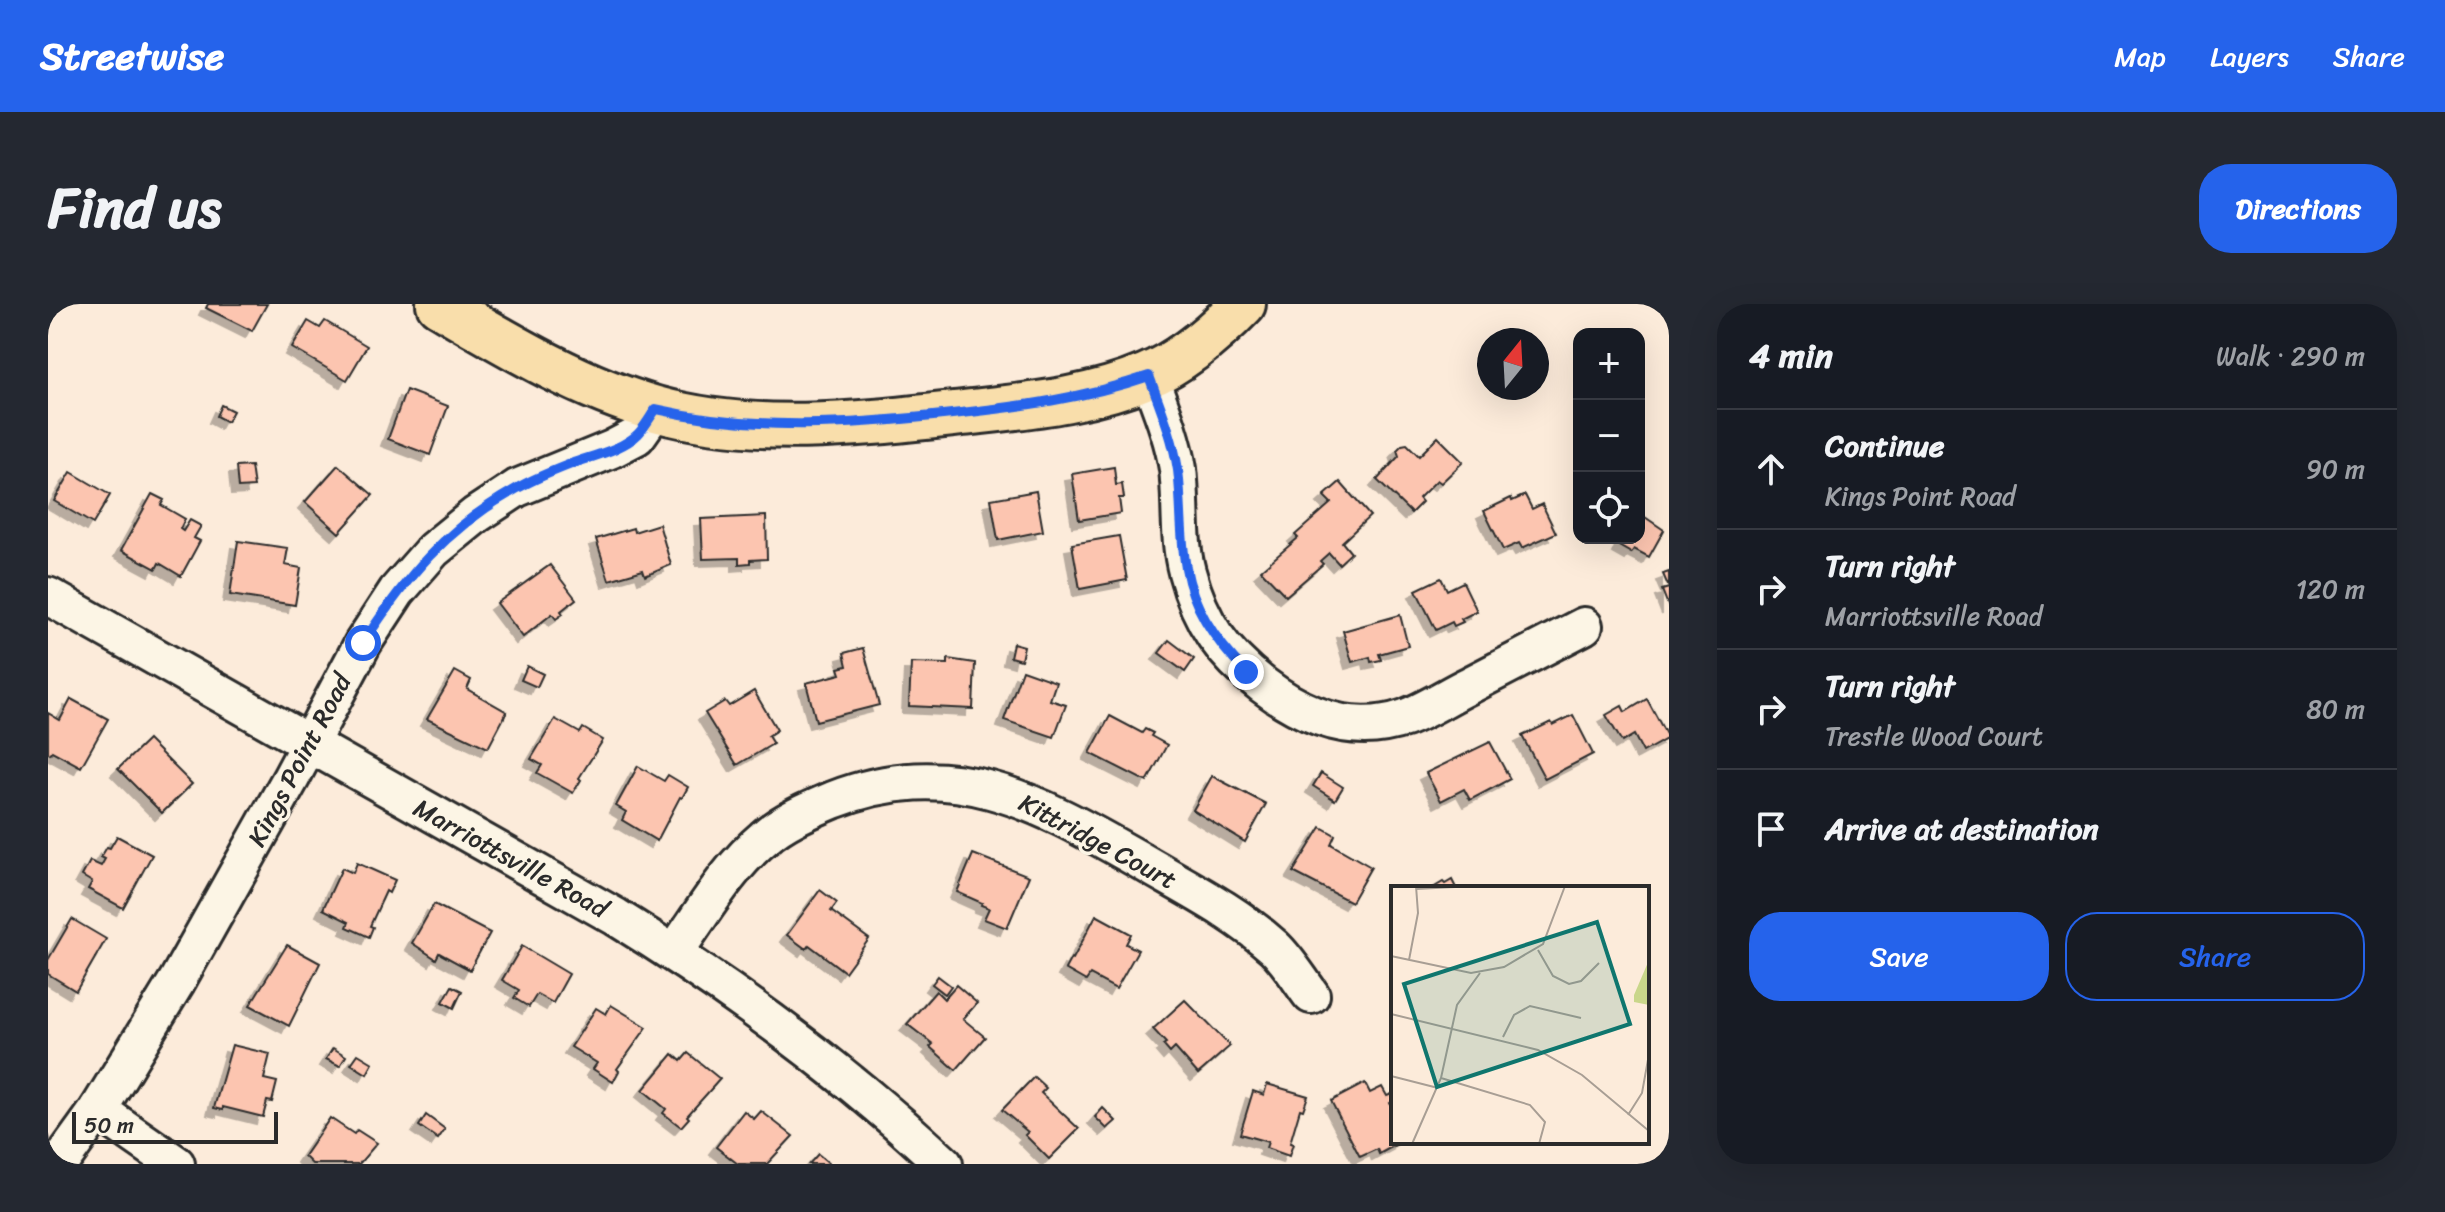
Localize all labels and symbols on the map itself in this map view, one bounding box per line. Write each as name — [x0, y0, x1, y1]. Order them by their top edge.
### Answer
north arrow — [1477, 328, 1549, 400]
route start — [345, 625, 381, 661]
route end — [1228, 654, 1264, 690]
street label: Kings Point Road — [234, 663, 365, 855]
street label: Kittridge Court — [1010, 780, 1186, 902]
street label: Marriottsville Road — [405, 785, 619, 932]
inset map — [1391, 886, 1649, 1144]
scale bar — [72, 1108, 278, 1144]

